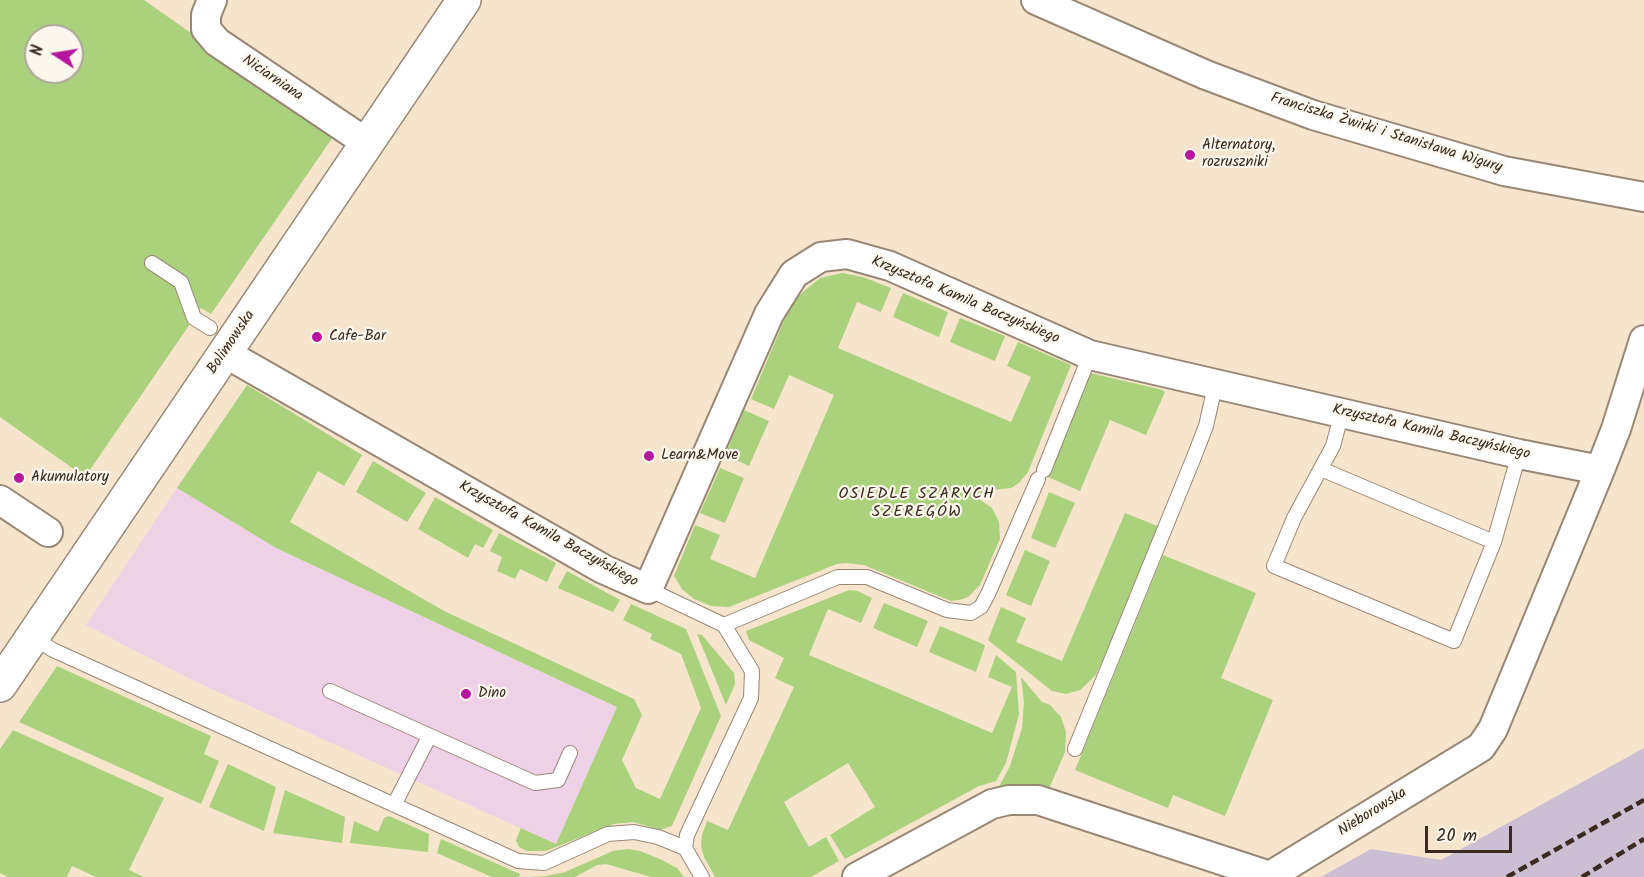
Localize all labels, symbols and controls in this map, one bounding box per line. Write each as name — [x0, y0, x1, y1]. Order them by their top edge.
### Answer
north arrow — [24, 24, 84, 84]
text: N — [25, 43, 51, 58]
street label: Niciarniana — [238, 52, 306, 106]
street label: Franciszka Żwirki i Stanisława Wigury — [1268, 90, 1504, 178]
place label: Alternatory, rozruszniki — [1202, 137, 1275, 172]
marker: Alternatory, rozruszniki — [1183, 148, 1197, 162]
street label: Krzysztofa Kamila Baczyńskiego — [868, 253, 1062, 349]
street label: Bolimowska — [204, 308, 260, 378]
place label: Cafe-Bar — [329, 328, 386, 346]
marker: Cafe-Bar — [310, 330, 324, 344]
street label: Krzysztofa Kamila Baczyńskiego — [1330, 401, 1532, 465]
place label: Learn&Move — [661, 447, 738, 465]
marker: Learn&Move — [642, 449, 656, 463]
place label: Akumulatory — [31, 469, 109, 487]
marker: Akumulatory — [12, 471, 26, 485]
street label: Krzysztofa Kamila Baczyńskiego — [455, 478, 641, 592]
district label: OSIEDLE SZARYCH SZEREGÓW — [839, 485, 995, 523]
place label: Dino — [478, 685, 506, 703]
marker: Dino — [459, 687, 473, 701]
street label: Nieborowska — [1335, 785, 1411, 841]
scale bar — [1428, 814, 1515, 852]
text: 20 m — [1436, 822, 1477, 851]

